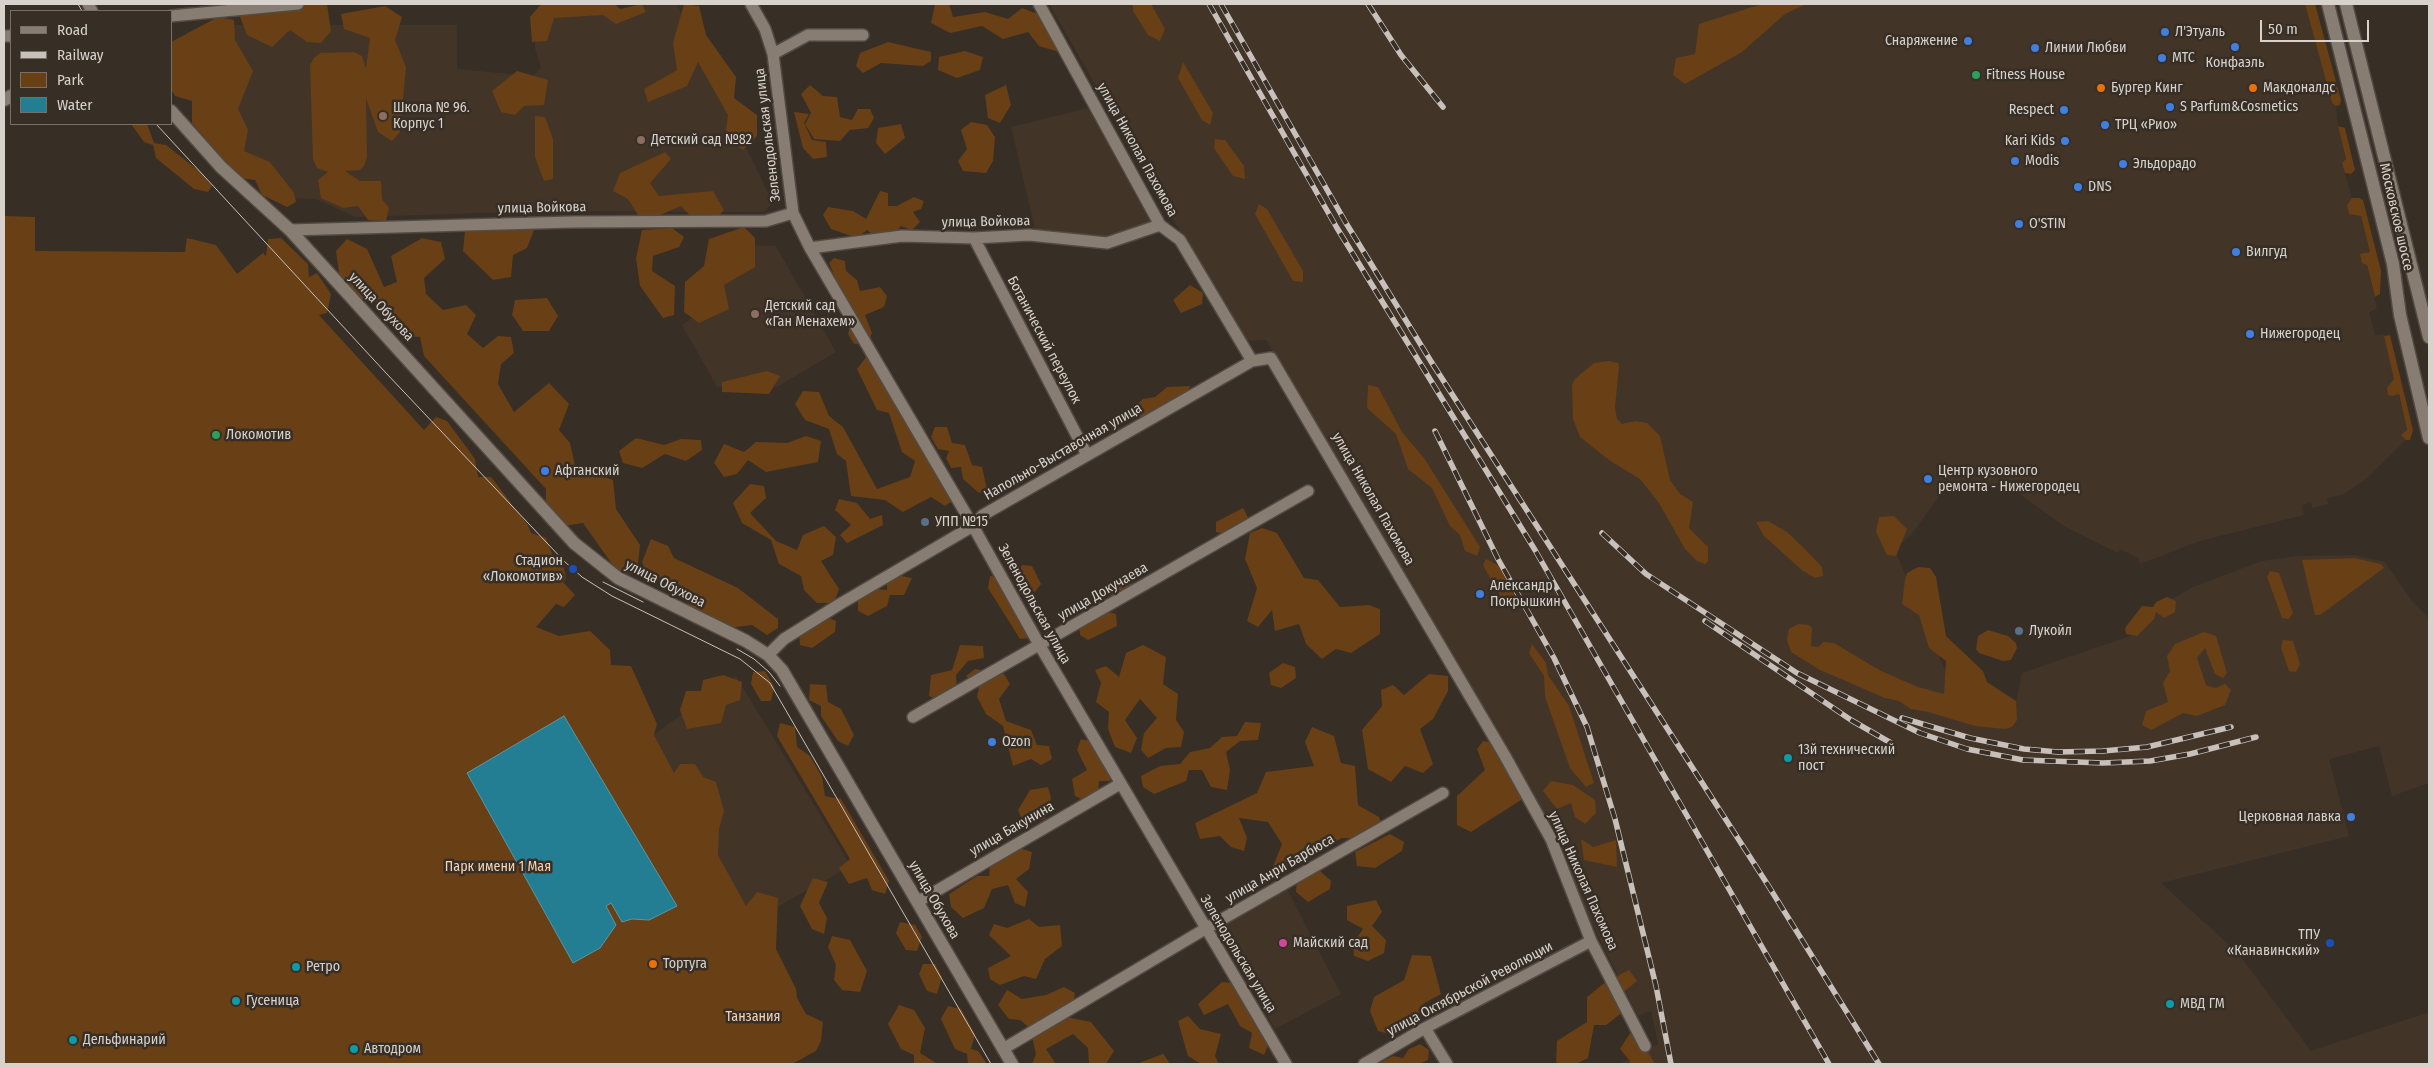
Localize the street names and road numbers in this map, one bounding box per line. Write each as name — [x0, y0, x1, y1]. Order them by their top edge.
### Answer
street label: Зеленодольская улица — [751, 67, 785, 203]
street label: улица Николая Пахомова — [1093, 80, 1181, 220]
street label: Московское шоссе — [2375, 162, 2417, 272]
street label: улица Войкова — [498, 199, 586, 217]
street label: улица Войкова — [942, 213, 1030, 231]
street label: улица Обухова — [345, 269, 417, 345]
street label: Ботанический переулок — [1003, 273, 1085, 407]
street label: Напольно-Выставочная улица — [981, 400, 1145, 504]
street label: улица Николая Пахомова — [1328, 430, 1418, 568]
street label: Зеленодольская улица — [994, 541, 1074, 667]
street label: улица Обухова — [622, 557, 708, 611]
street label: улица Докучаева — [1055, 560, 1151, 624]
street label: улица Бакунина — [967, 798, 1057, 860]
street label: улица Николая Пахомова — [1545, 809, 1621, 953]
street label: улица Анри Барбюса — [1223, 831, 1337, 907]
street label: улица Обухова — [905, 858, 963, 942]
street label: Зеленодольская улица — [1196, 892, 1280, 1016]
street label: улица Октябрьской Революции — [1384, 938, 1556, 1040]

